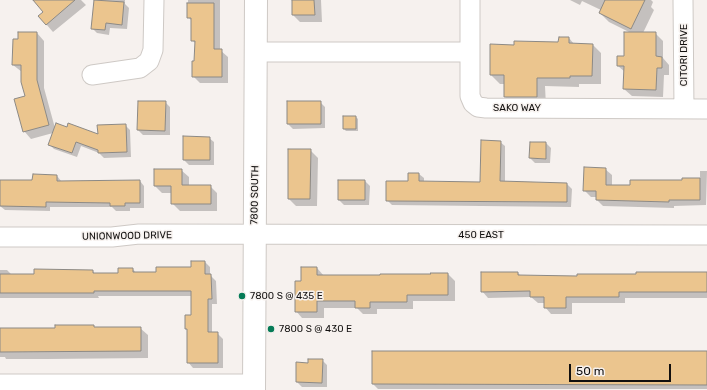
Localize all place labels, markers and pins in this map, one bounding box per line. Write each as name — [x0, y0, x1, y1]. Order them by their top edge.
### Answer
place label: 7800 S @ 435 E — [250, 290, 323, 302]
marker: 7800 S @ 435 E — [237, 291, 247, 301]
place label: 7800 S @ 430 E — [279, 323, 352, 335]
marker: 7800 S @ 430 E — [266, 324, 276, 334]

